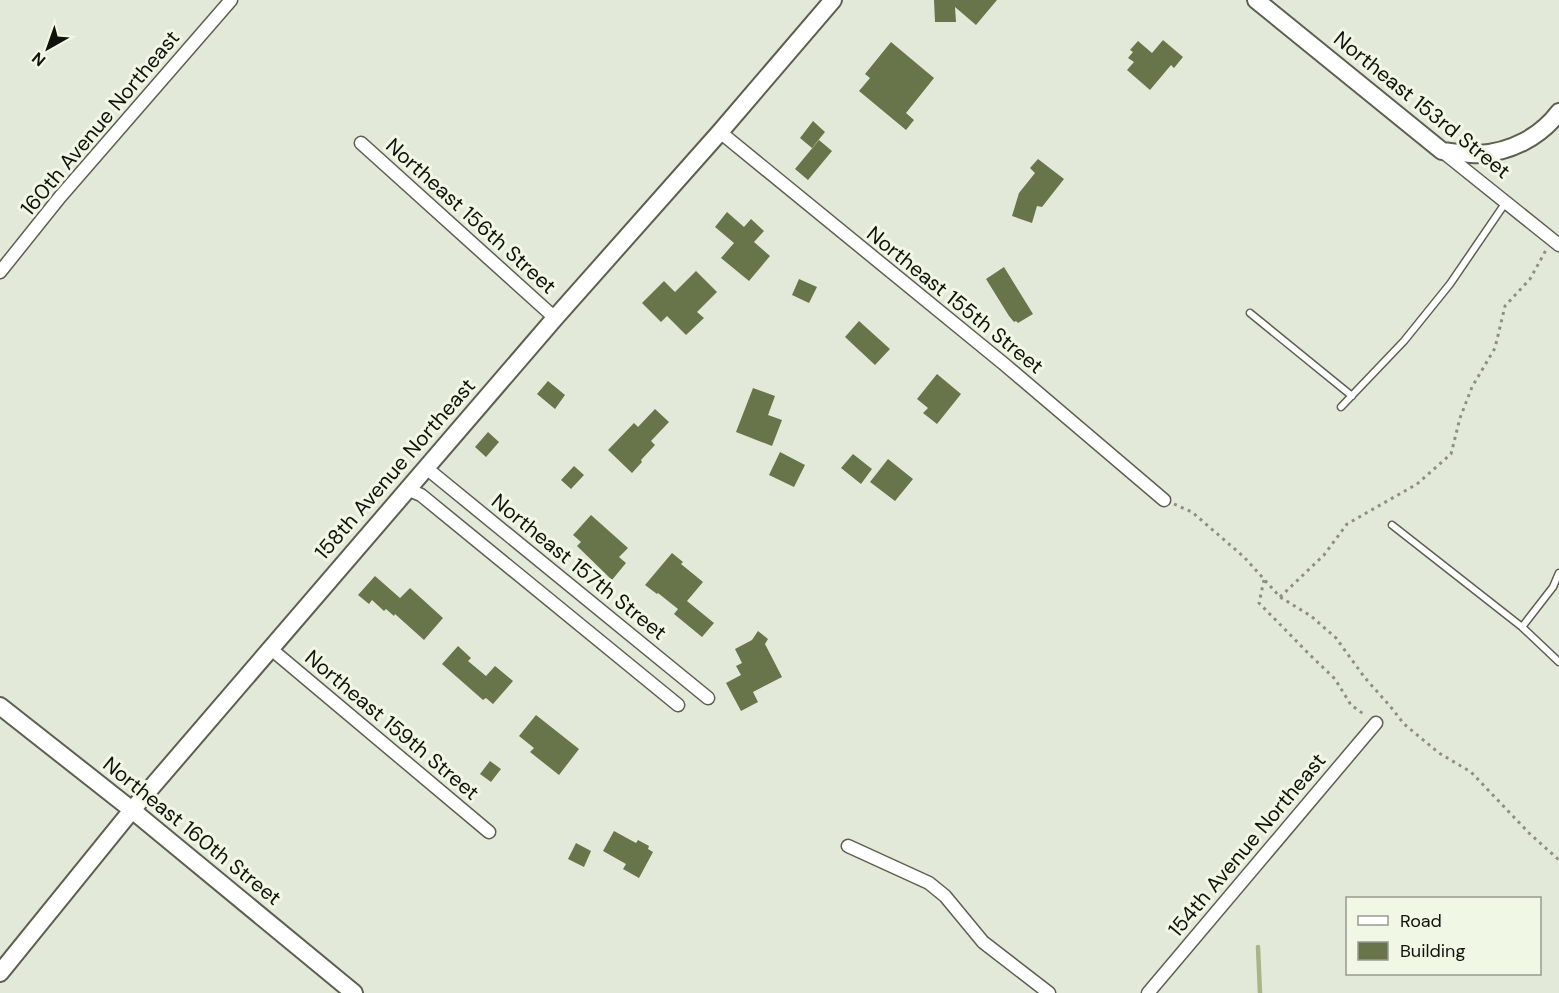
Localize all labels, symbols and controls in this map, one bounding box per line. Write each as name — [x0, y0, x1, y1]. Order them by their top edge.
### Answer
north arrow — [18, 18, 78, 78]
street label: 160th Avenue Northeast — [15, 25, 185, 221]
street label: Northeast 153rd Street — [1328, 25, 1516, 185]
street label: Northeast 156th Street — [380, 132, 562, 300]
street label: Northeast 155th Street — [861, 220, 1049, 380]
street label: 158th Avenue Northeast — [308, 372, 482, 566]
street label: Northeast 157th Street — [486, 488, 672, 646]
street label: Northeast 159th Street — [299, 644, 485, 806]
street label: 154th Avenue Northeast — [1162, 747, 1332, 943]
street label: Northeast 160th Street — [97, 750, 287, 912]
legend — [1346, 897, 1541, 975]
text: Road — [1400, 909, 1442, 933]
text: Building — [1400, 939, 1465, 963]

